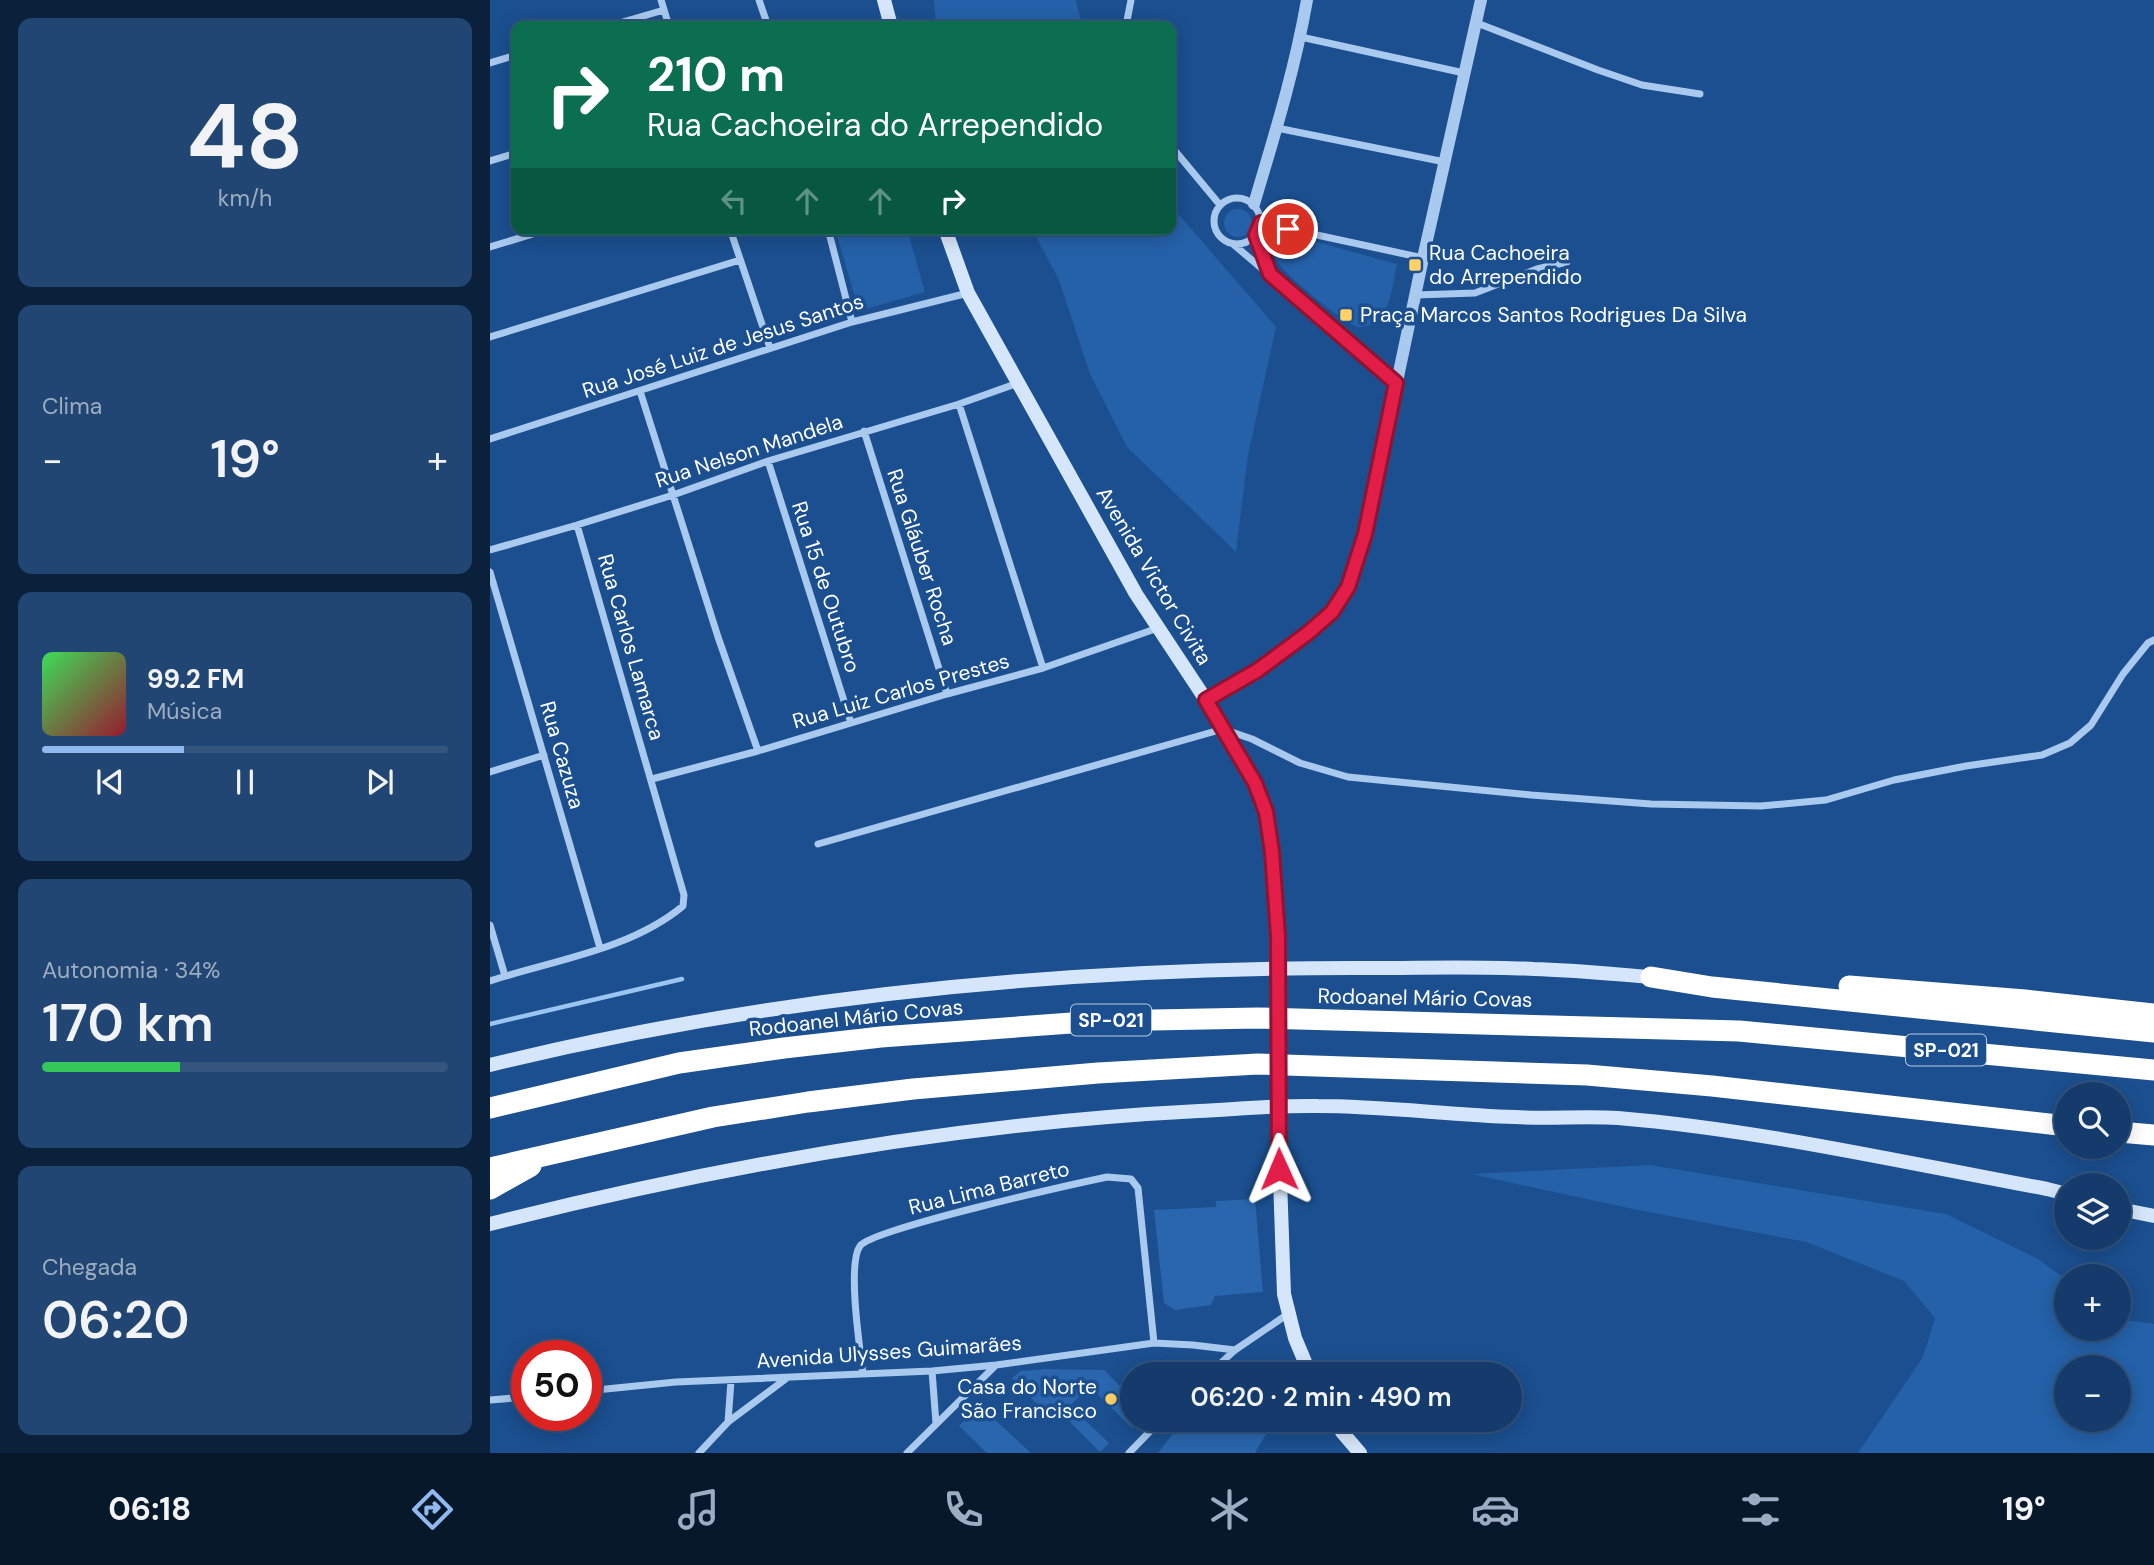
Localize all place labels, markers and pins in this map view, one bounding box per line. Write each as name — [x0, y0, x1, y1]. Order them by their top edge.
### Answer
pin — [1258, 199, 1318, 259]
place label: Rua Cachoeira do Arrependido — [1429, 239, 1582, 291]
marker: Rua Cachoeira do Arrependido — [1407, 257, 1423, 273]
place label: Praça Marcos Santos Rodrigues Da Silva — [1360, 301, 1747, 329]
marker: Praça Marcos Santos Rodrigues Da Silva — [1338, 307, 1354, 323]
place label: Casa do Norte São Francisco — [957, 1373, 1097, 1425]
marker: Casa do Norte São Francisco — [1103, 1391, 1119, 1407]

